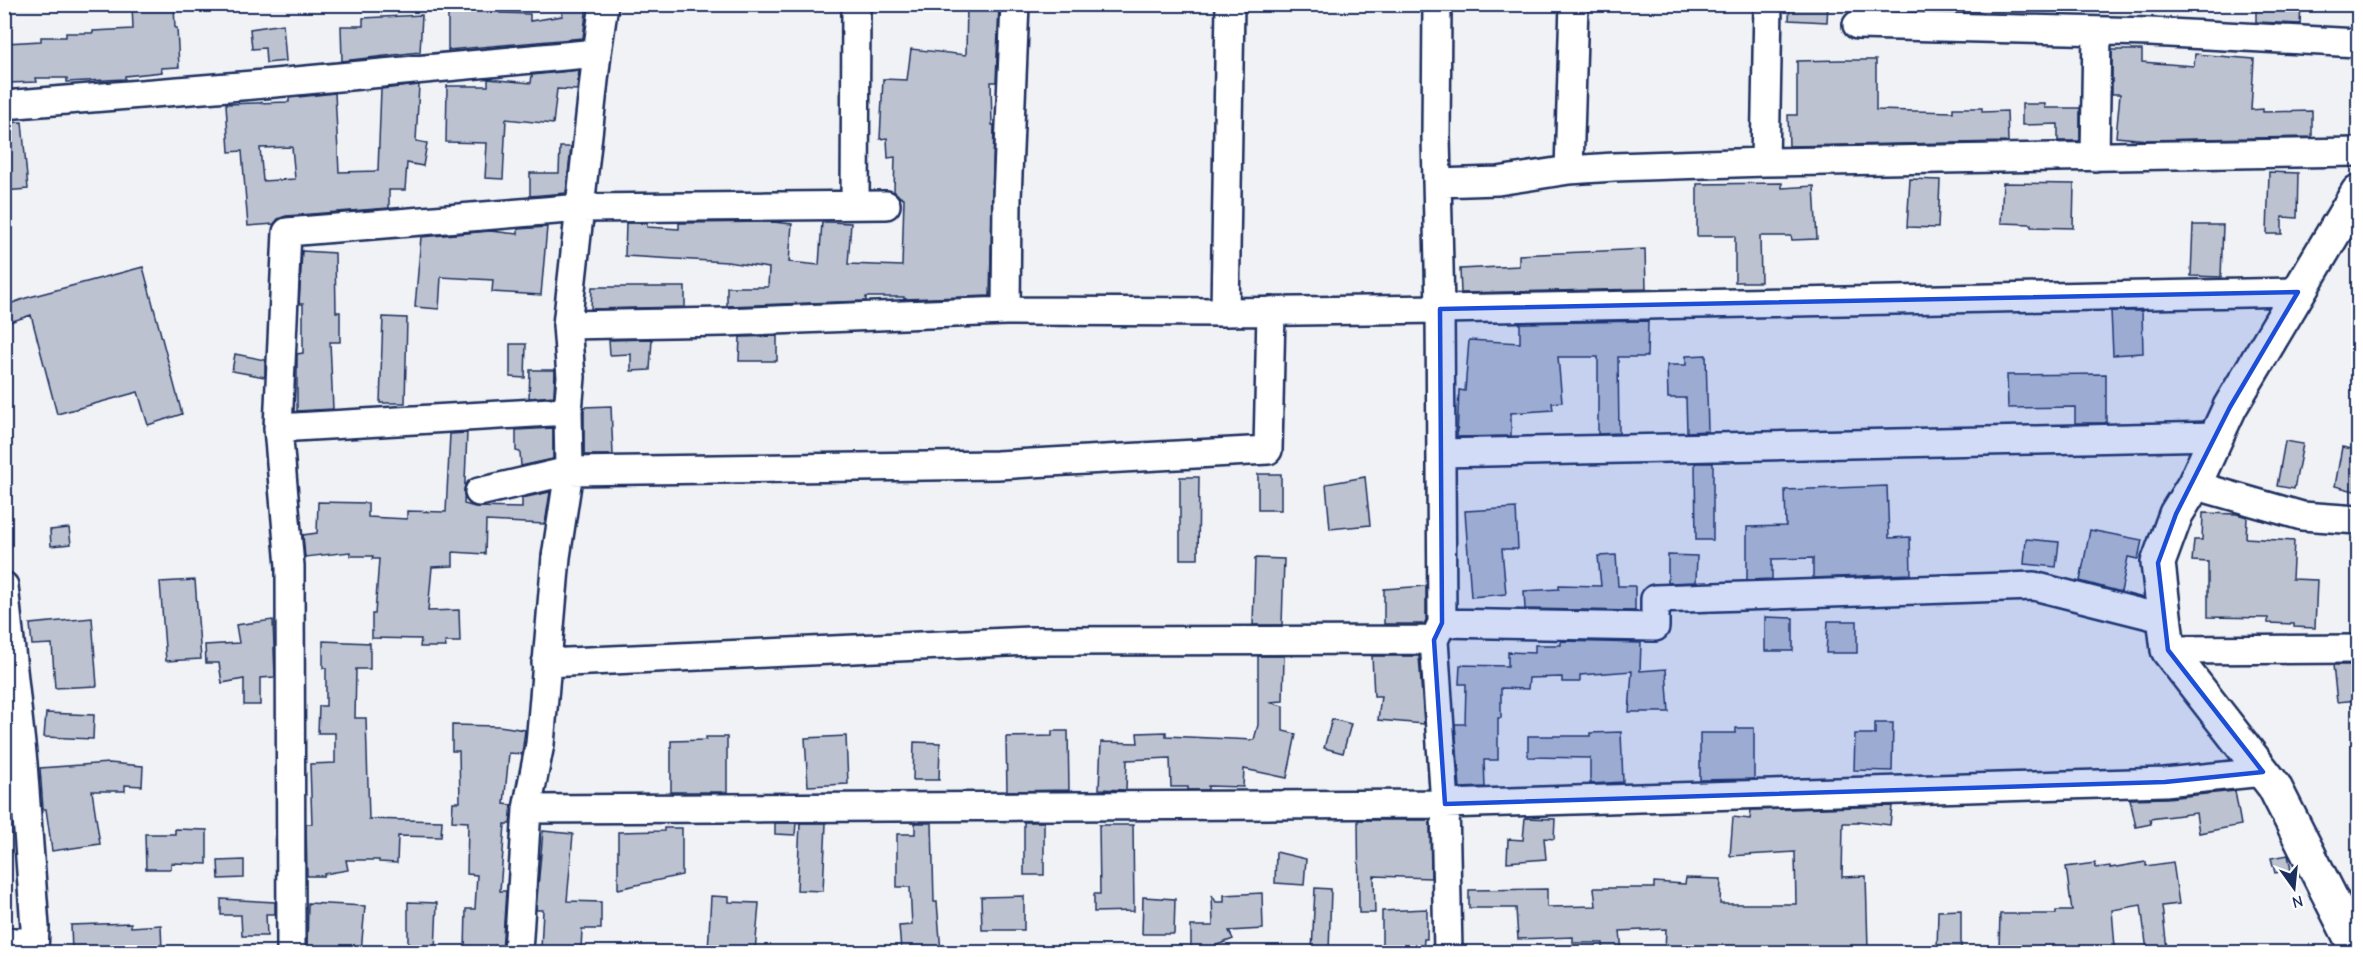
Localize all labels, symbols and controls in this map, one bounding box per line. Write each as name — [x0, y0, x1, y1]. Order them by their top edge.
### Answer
north arrow — [2264, 858, 2324, 918]
text: N — [2290, 891, 2305, 912]

